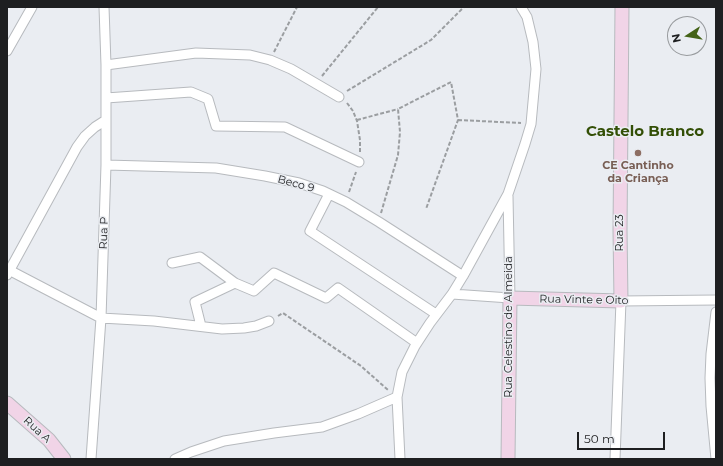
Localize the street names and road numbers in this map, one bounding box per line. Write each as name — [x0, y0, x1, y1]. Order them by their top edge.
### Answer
street label: Beco 9 — [276, 173, 316, 195]
street label: Rua 23 — [613, 214, 627, 252]
street label: Rua P — [97, 216, 111, 250]
street label: Rua Celestino de Almeida — [502, 256, 516, 398]
street label: Rua Vinte e Oito — [539, 293, 629, 307]
street label: Rua A — [21, 414, 53, 446]

